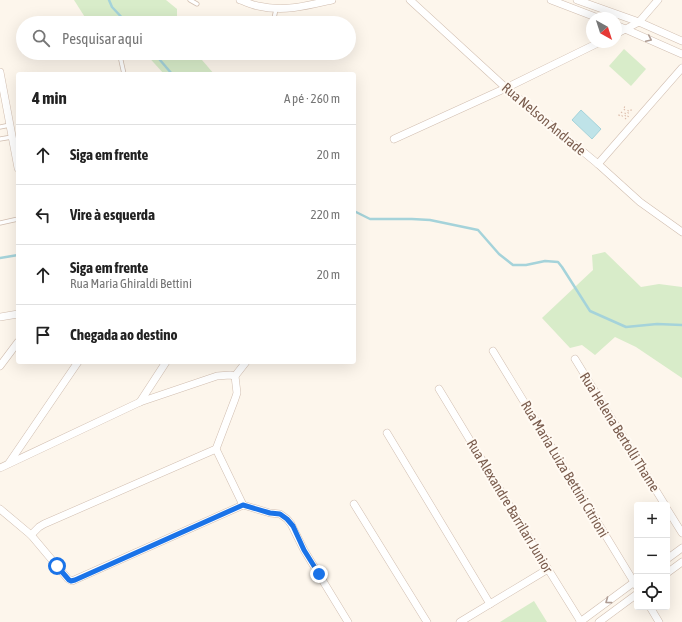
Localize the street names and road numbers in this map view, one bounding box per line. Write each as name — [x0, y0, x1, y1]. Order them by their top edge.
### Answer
street label: Rua Nelson Andrade — [499, 79, 589, 159]
street label: Rua Helena Bertolli Thame — [577, 369, 663, 495]
street label: Rua Maria Luiza Bettini Citrioni — [518, 398, 612, 540]
street label: Rua Alexandre Barrilari Junior — [464, 436, 557, 576]

